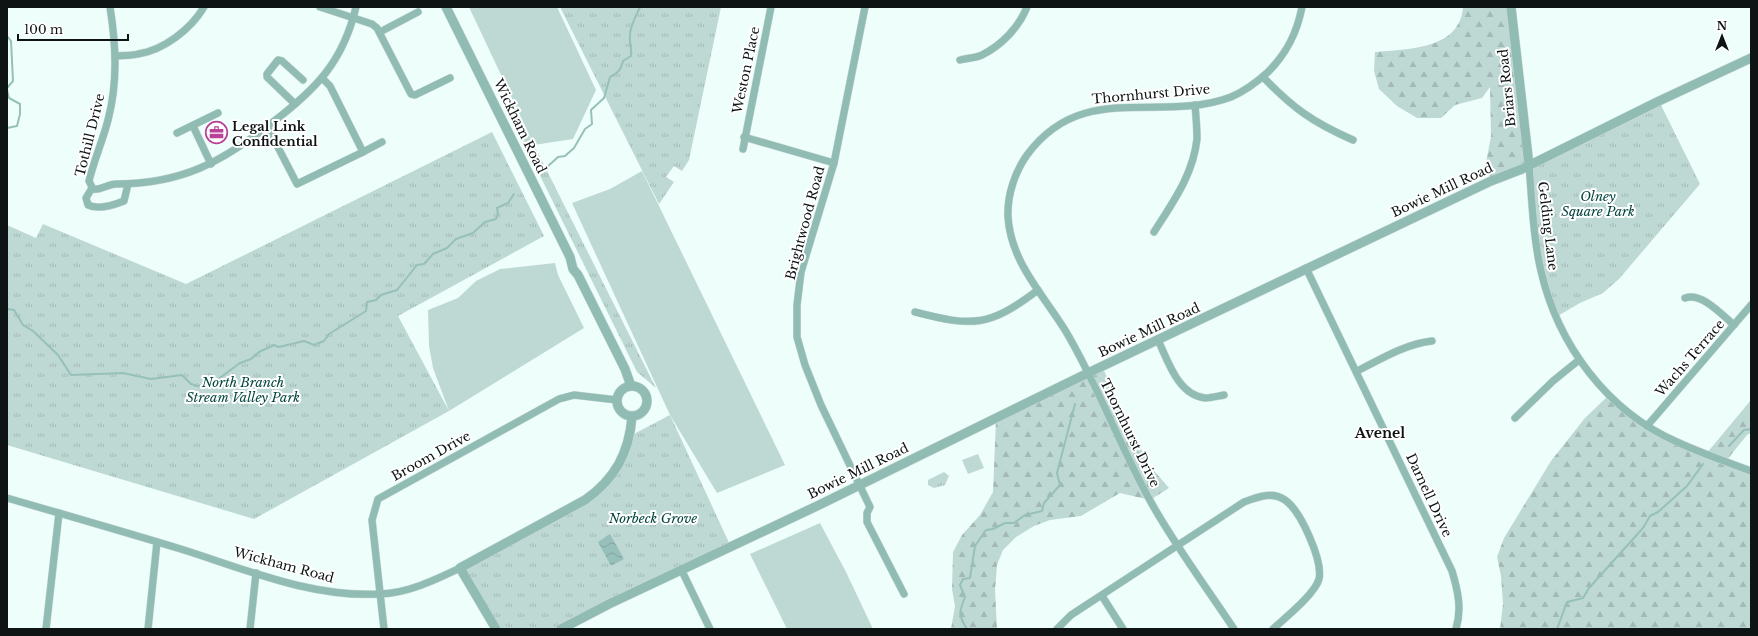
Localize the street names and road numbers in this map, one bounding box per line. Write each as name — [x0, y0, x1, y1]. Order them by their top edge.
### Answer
street label: Weston Place — [728, 25, 764, 116]
street label: Briars Road — [1494, 48, 1520, 128]
street label: Wickham Road — [489, 75, 550, 176]
street label: Thornhurst Drive — [1091, 80, 1211, 108]
street label: Tothill Drive — [71, 92, 109, 178]
street label: Bowie Mill Road — [1388, 159, 1496, 221]
street label: Brightwood Road — [782, 164, 828, 282]
street label: Gelding Lane — [1534, 181, 1562, 271]
street label: Bowie Mill Road — [1095, 299, 1203, 361]
street label: Wachs Terrace — [1651, 316, 1728, 401]
street label: Thornhurst Drive — [1096, 376, 1164, 490]
street label: Broom Drive — [388, 427, 474, 485]
street label: Bowie Mill Road — [805, 439, 911, 503]
street label: Darnell Drive — [1402, 450, 1456, 540]
street label: Wickham Road — [231, 543, 336, 587]

